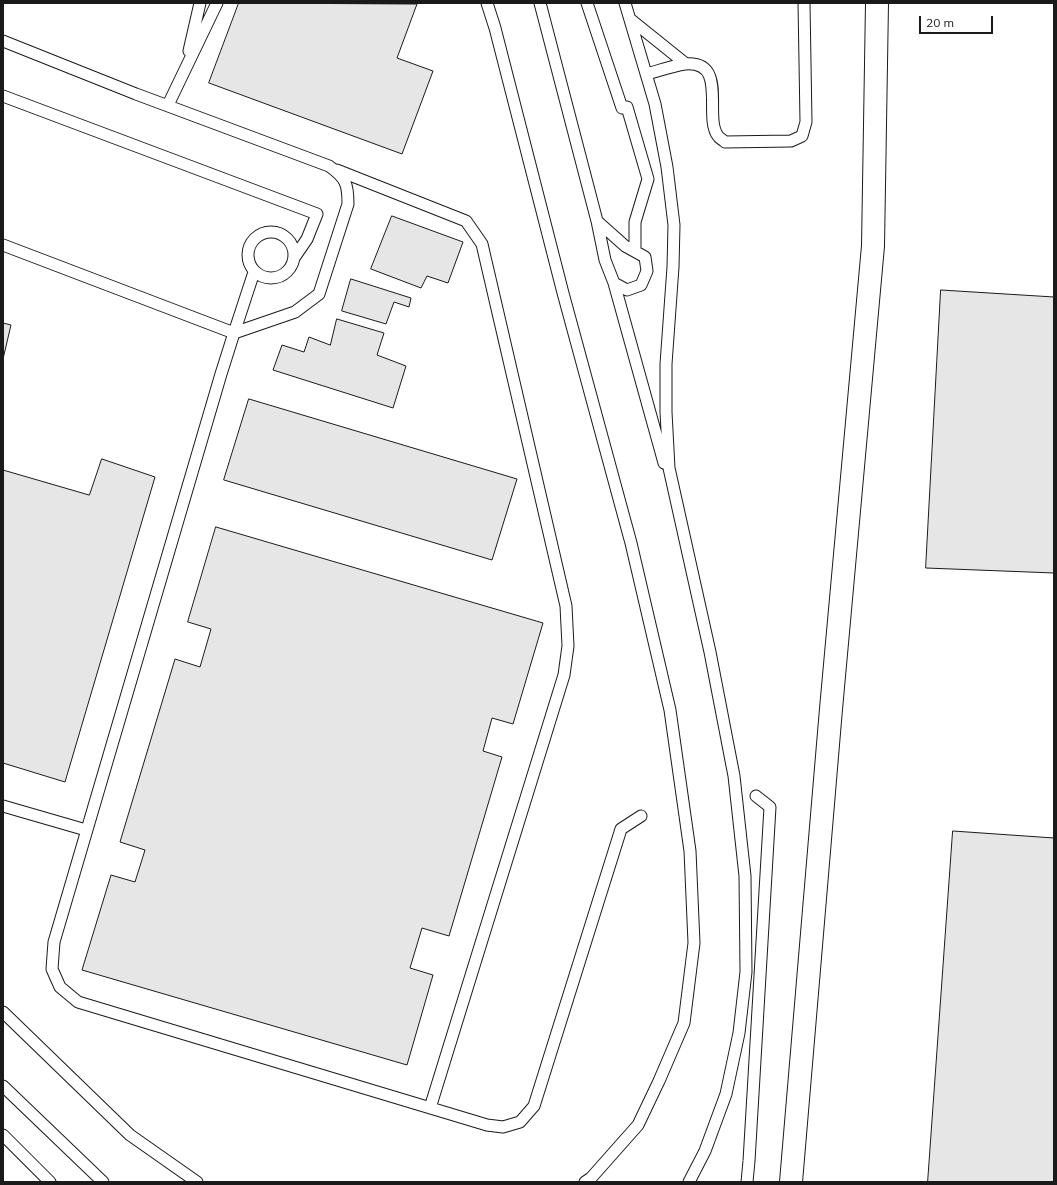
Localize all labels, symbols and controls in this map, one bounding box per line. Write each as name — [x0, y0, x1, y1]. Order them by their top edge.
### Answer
scale bar — [921, 8, 995, 34]
text: 20 m — [926, 15, 954, 30]

